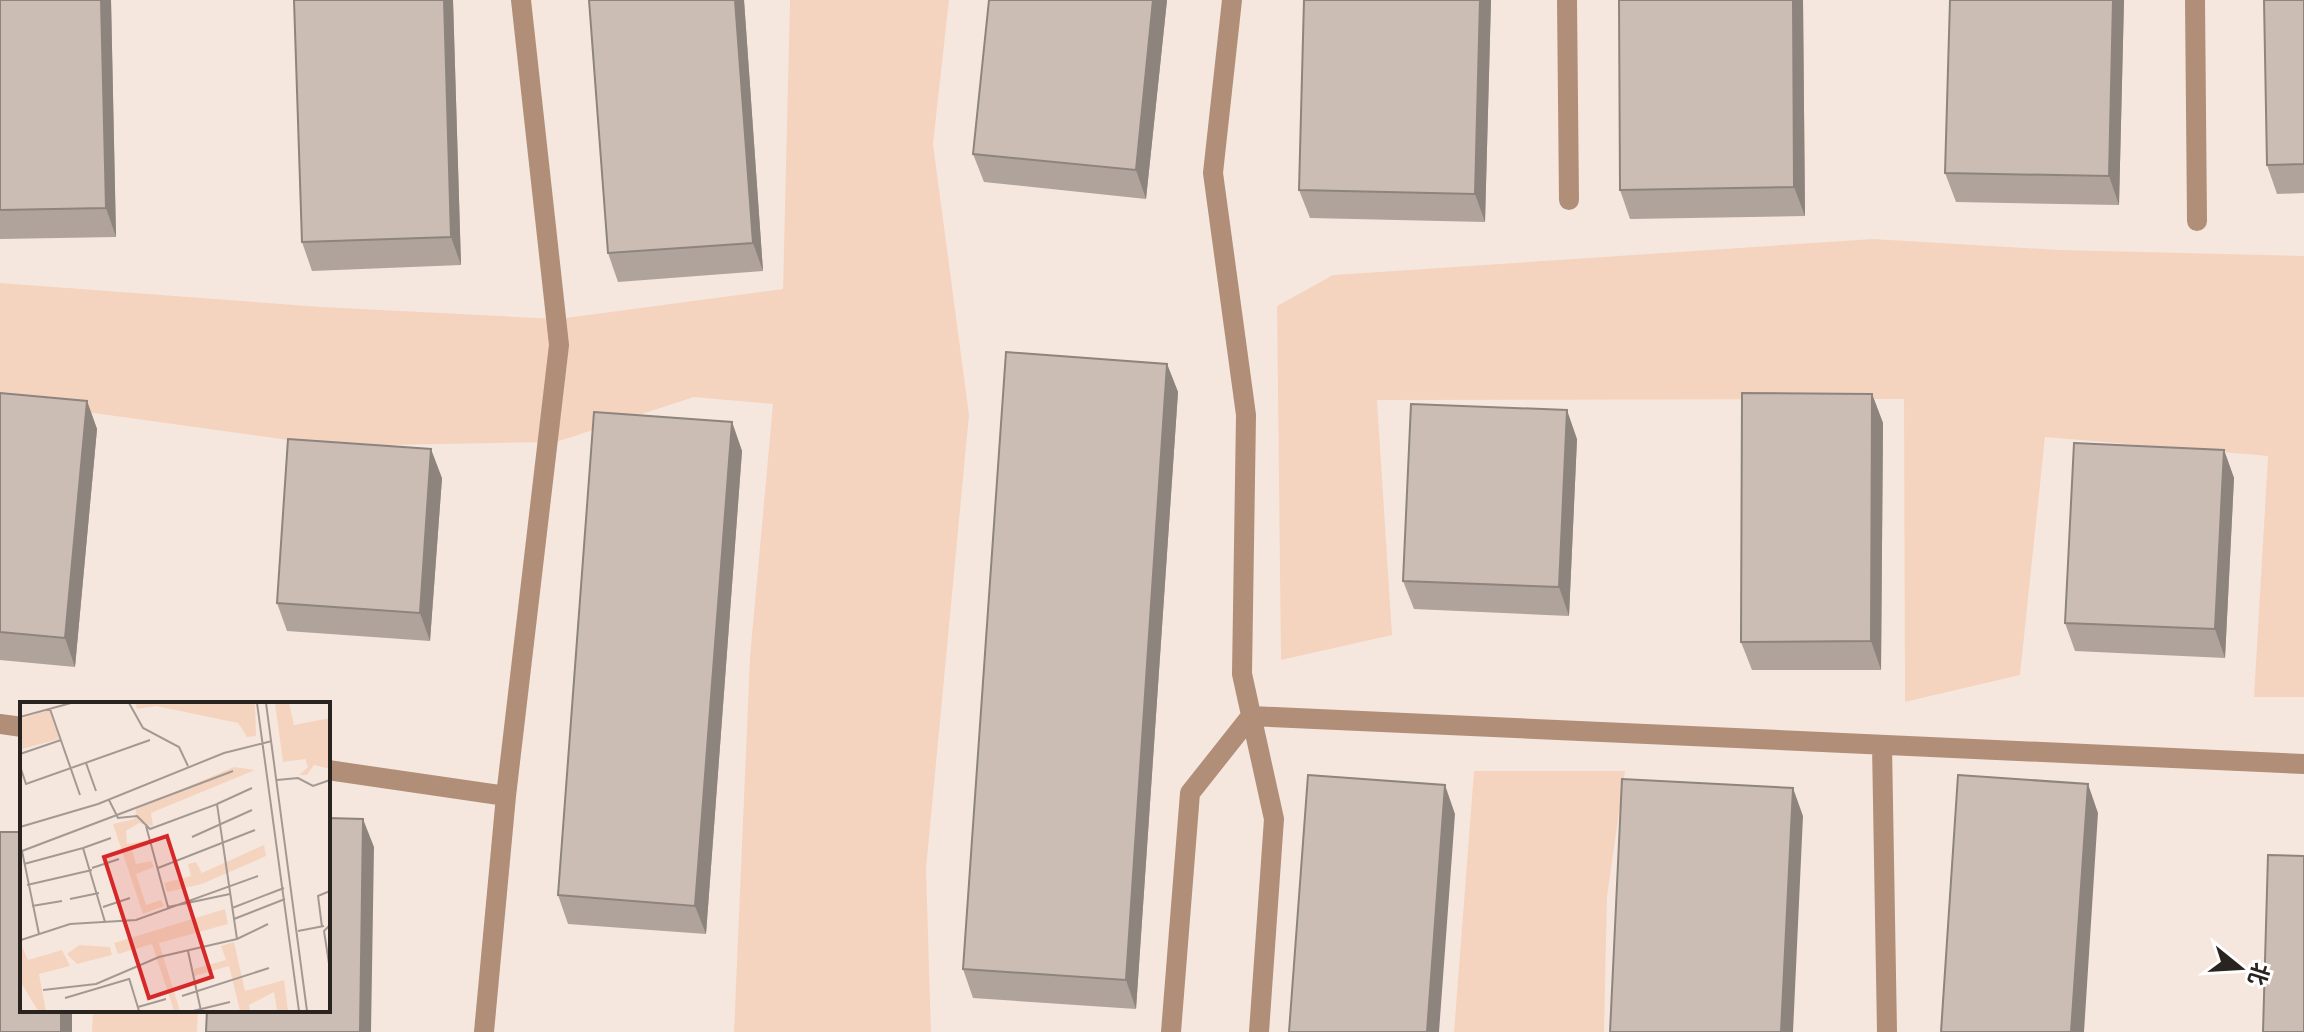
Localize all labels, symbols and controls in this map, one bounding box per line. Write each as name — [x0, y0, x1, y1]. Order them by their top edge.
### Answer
inset map — [20, 702, 330, 1012]
north arrow — [2200, 928, 2280, 1008]
text: 北 — [2242, 959, 2280, 990]

